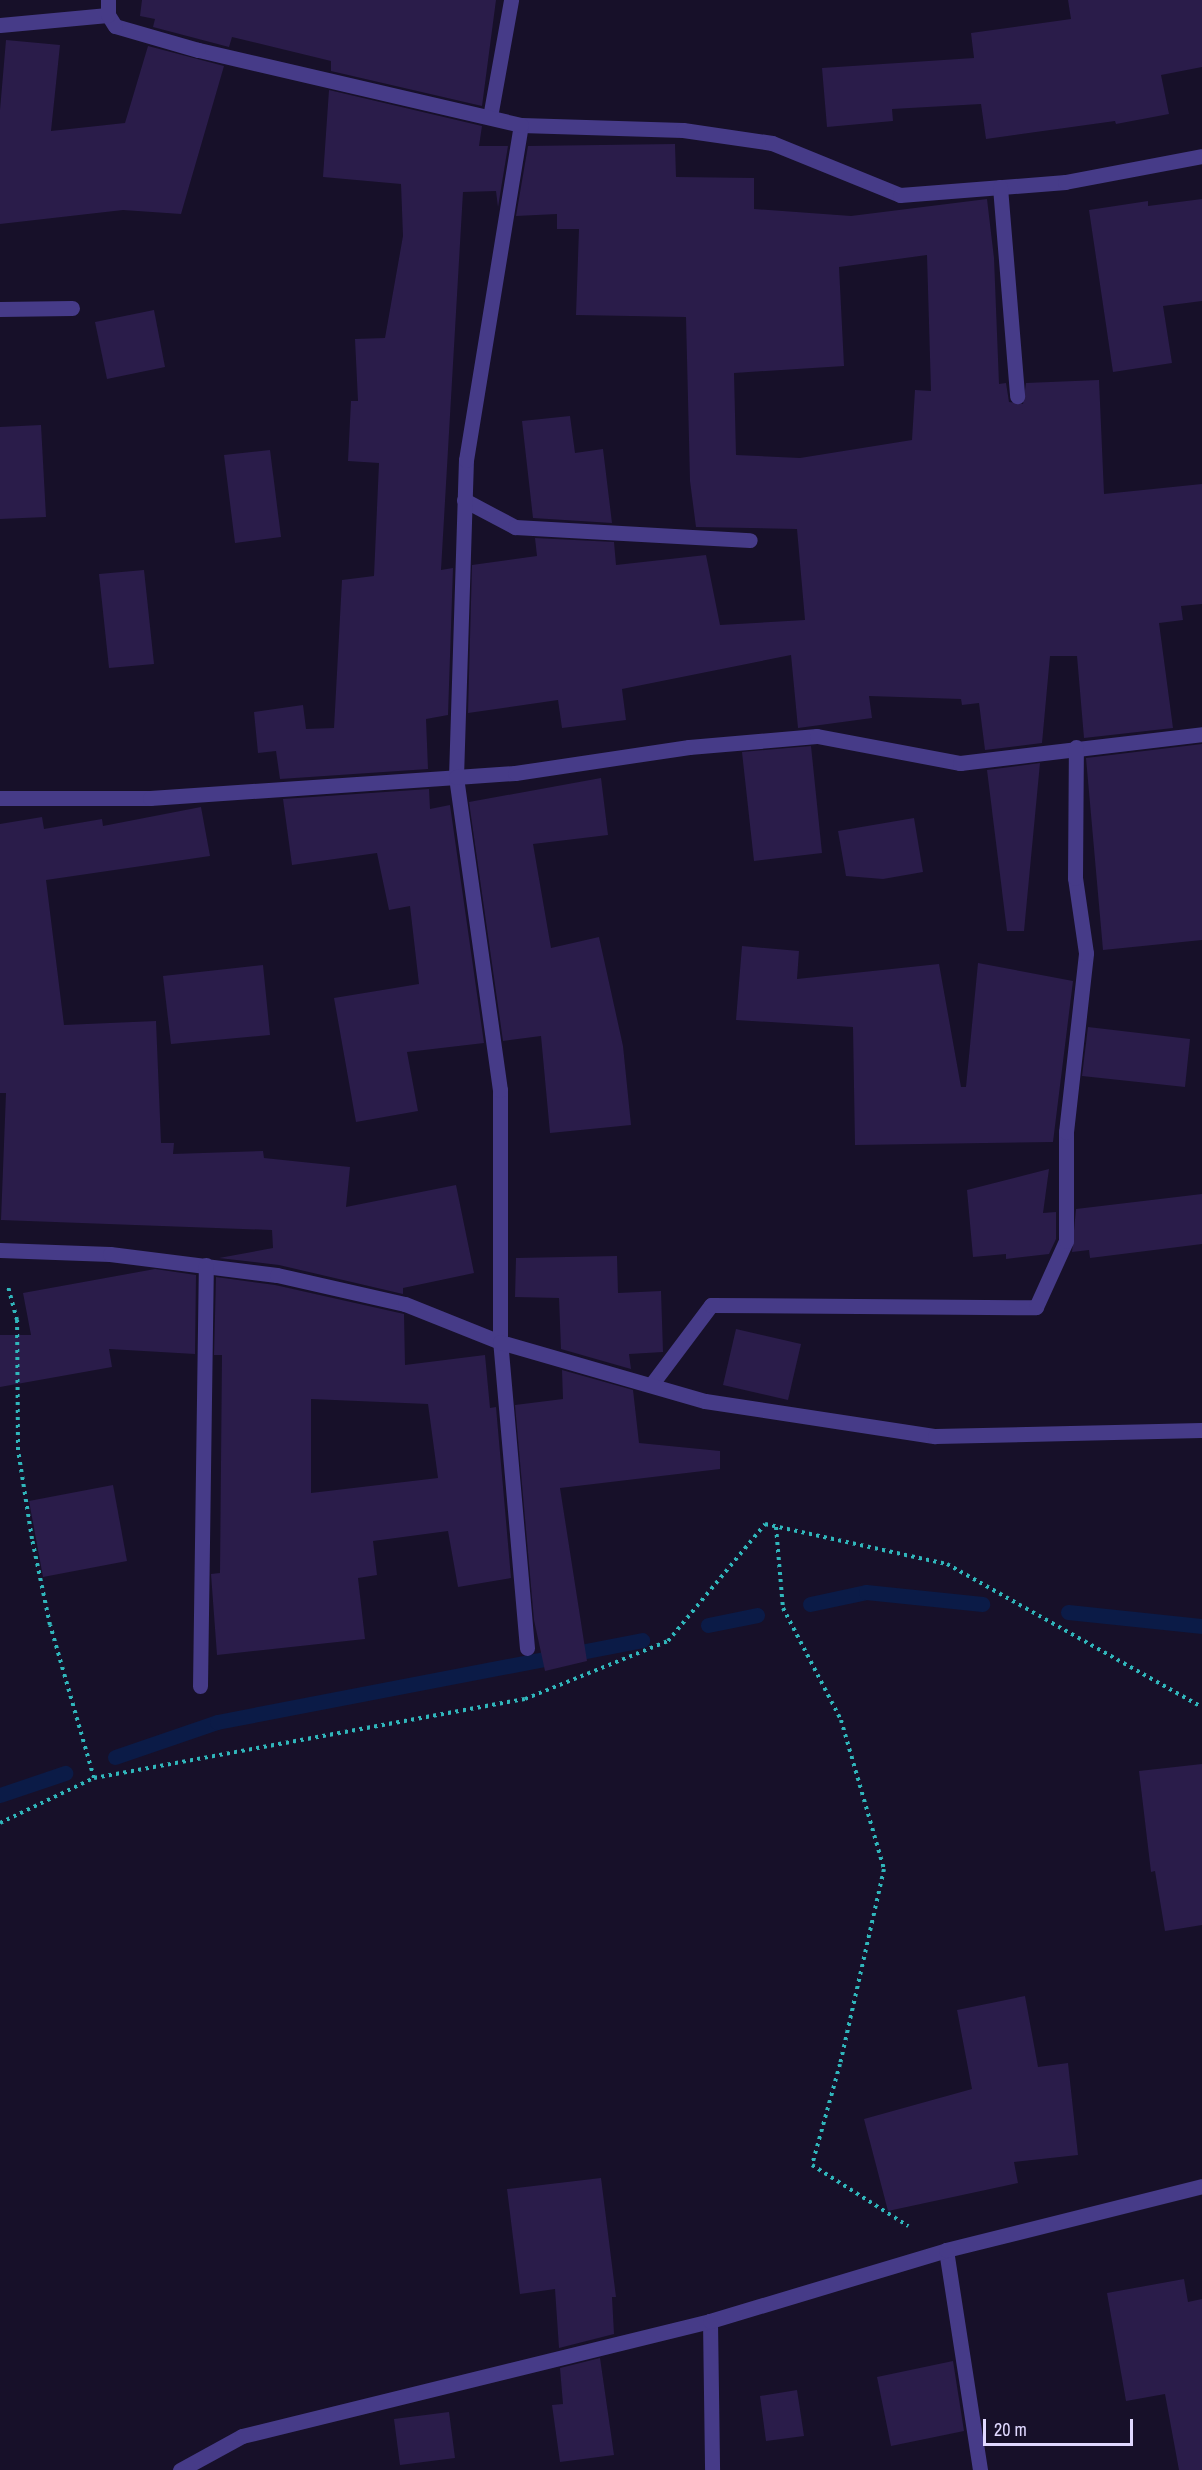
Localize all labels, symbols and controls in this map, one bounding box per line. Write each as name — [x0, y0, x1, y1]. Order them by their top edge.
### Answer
scale bar — [986, 2407, 1136, 2445]
text: 20 m — [994, 2417, 1027, 2442]

